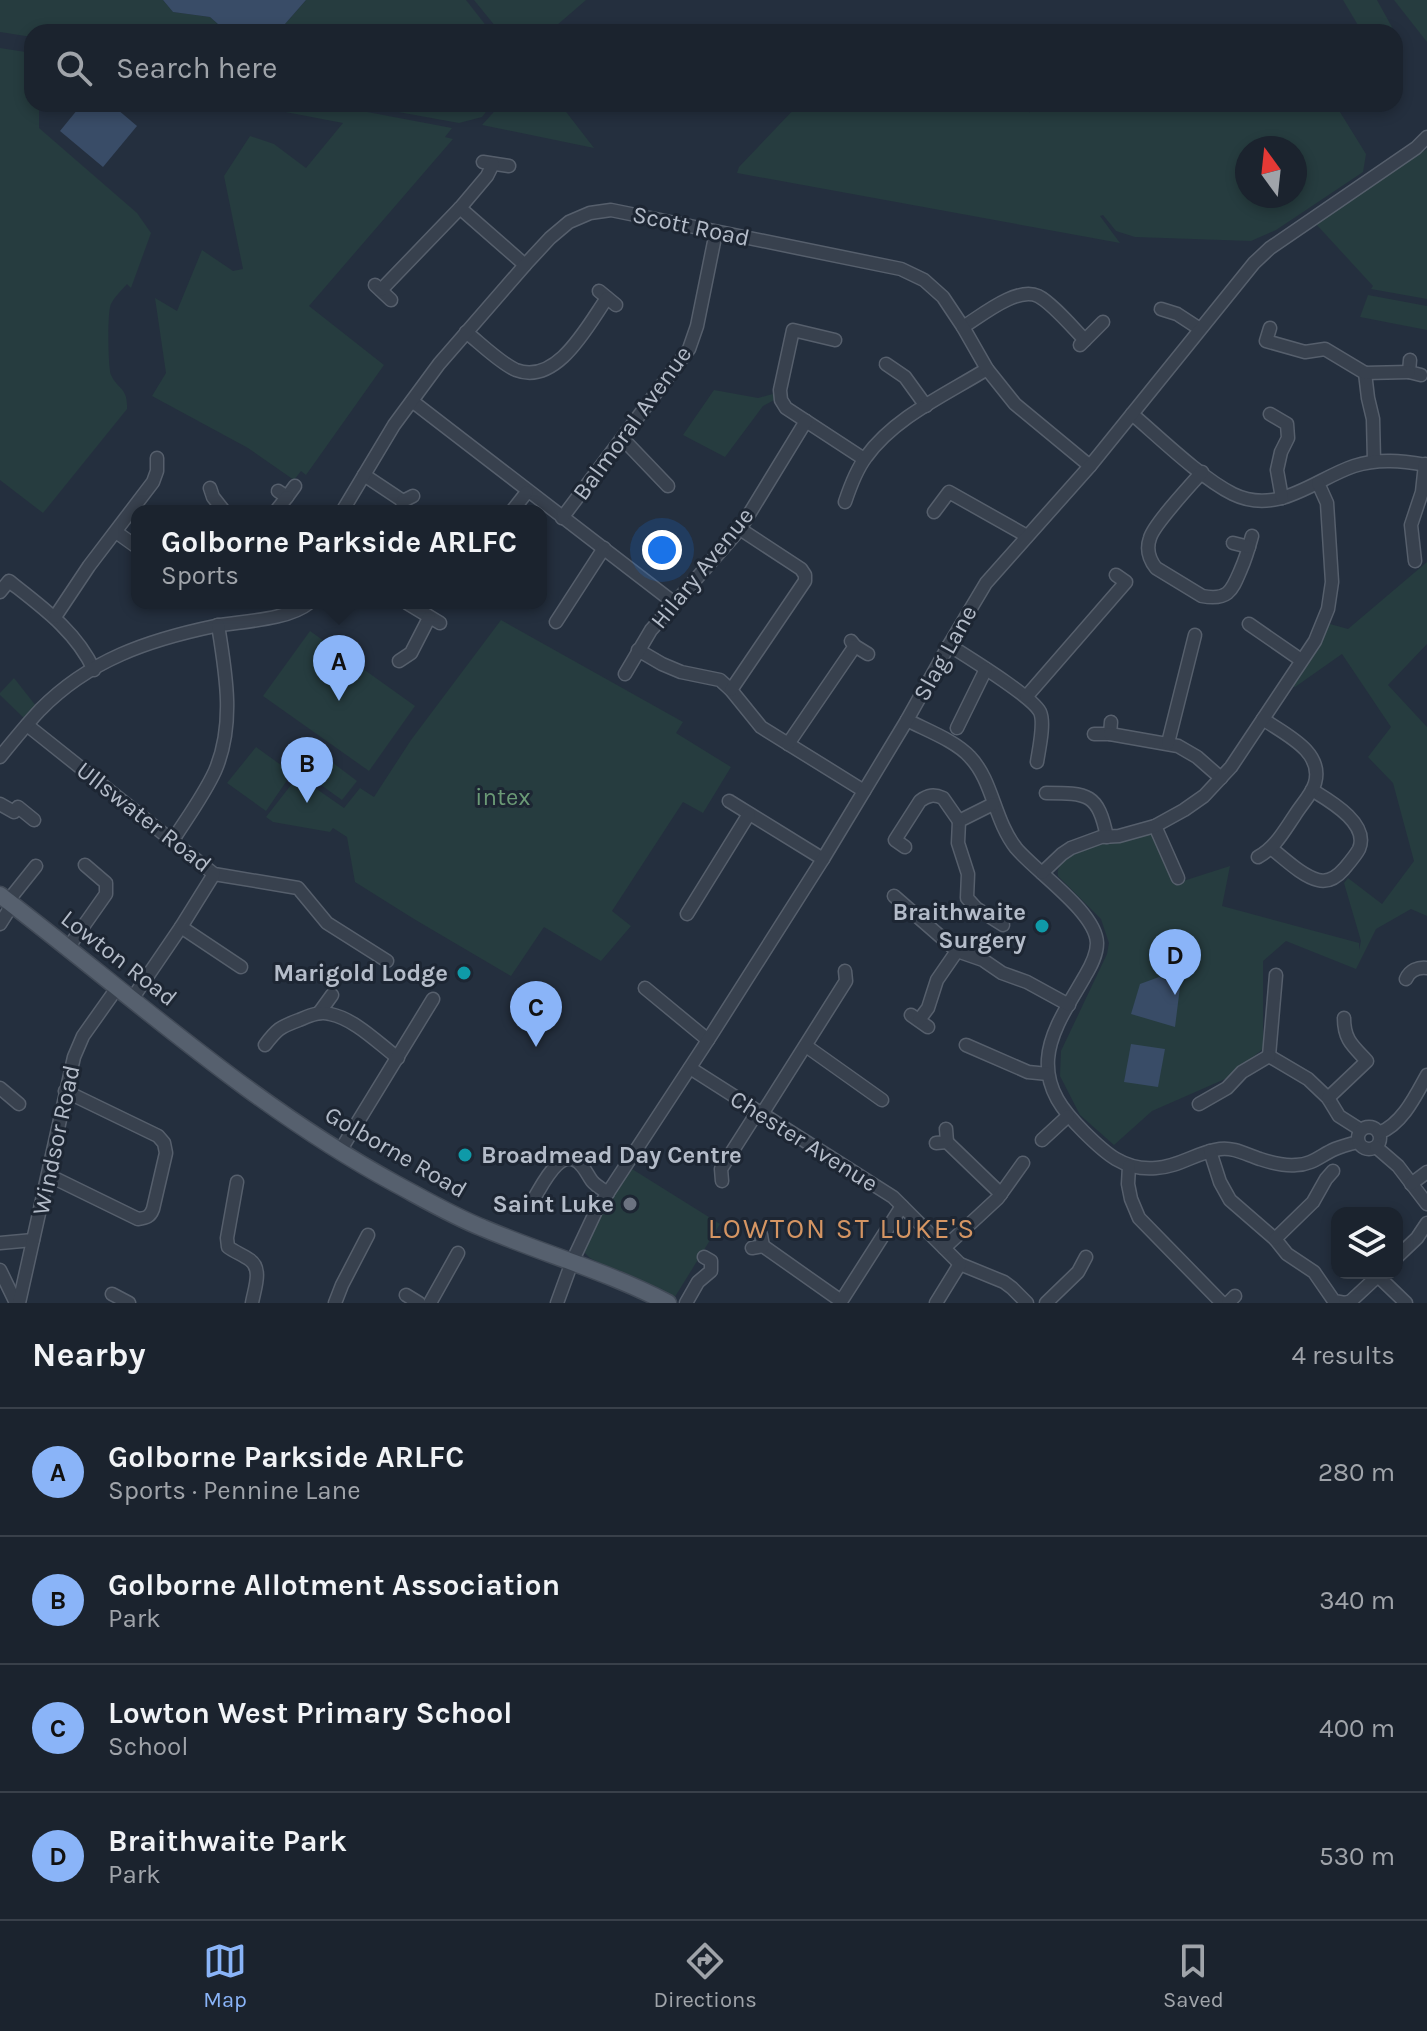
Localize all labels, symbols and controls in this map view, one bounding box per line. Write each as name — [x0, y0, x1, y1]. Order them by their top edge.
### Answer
search box — [24, 24, 1403, 112]
icon: search — [52, 46, 96, 90]
text: Search here — [116, 50, 277, 86]
north arrow — [1235, 136, 1307, 208]
street label: Scott Road — [630, 200, 752, 252]
street label: Balmoral Avenue — [567, 340, 697, 506]
street label: Hilary Avenue — [645, 502, 759, 634]
popup — [131, 505, 547, 609]
text: Golborne Parkside ARLFC — [161, 524, 517, 560]
your location — [642, 530, 682, 570]
text: Sports — [161, 560, 239, 591]
street label: Slag Lane — [907, 600, 983, 706]
pin: A — [313, 635, 365, 701]
pin: B — [281, 737, 333, 803]
street label: Ullswater Road — [71, 756, 217, 878]
park label: intex — [475, 783, 531, 811]
place label: Braithwaite Surgery — [892, 898, 1026, 954]
street label: Lowton Road — [55, 904, 183, 1012]
marker: Braithwaite Surgery — [1033, 917, 1051, 935]
pin: D — [1149, 929, 1201, 995]
place label: Marigold Lodge — [273, 959, 448, 987]
marker: Marigold Lodge — [455, 964, 473, 982]
pin: C — [510, 981, 562, 1047]
street label: Windsor Road — [26, 1062, 86, 1218]
street label: Chester Avenue — [725, 1084, 883, 1198]
street label: Golborne Road — [320, 1100, 472, 1204]
place label: Broadmead Day Centre — [481, 1141, 742, 1169]
marker: Broadmead Day Centre — [456, 1146, 474, 1164]
place label: Saint Luke — [492, 1190, 614, 1218]
marker: Saint Luke — [621, 1195, 639, 1213]
map controls — [1331, 1207, 1403, 1279]
button: layers — [1331, 1207, 1403, 1279]
district label: LOWTON ST LUKE'S — [708, 1212, 976, 1245]
text: Nearby — [32, 1335, 146, 1375]
text: 4 results — [1291, 1340, 1395, 1371]
text: Golborne Parkside ARLFC — [108, 1439, 464, 1475]
text: A — [50, 1457, 66, 1488]
text: 280 m — [1318, 1457, 1395, 1488]
text: Sports · Pennine Lane — [108, 1475, 361, 1506]
text: Golborne Allotment Association — [108, 1567, 560, 1603]
text: B — [50, 1585, 66, 1616]
text: 340 m — [1319, 1585, 1395, 1616]
text: Park — [108, 1603, 161, 1634]
text: Lowton West Primary School — [108, 1695, 512, 1731]
text: C — [50, 1713, 66, 1744]
text: 400 m — [1319, 1713, 1395, 1744]
text: School — [108, 1731, 189, 1762]
text: Braithwaite Park — [108, 1823, 347, 1859]
text: D — [49, 1841, 67, 1872]
text: 530 m — [1319, 1841, 1395, 1872]
text: Park — [108, 1859, 161, 1890]
tab: Map — [203, 1939, 247, 2013]
tab: Directions — [653, 1939, 757, 2013]
tab: Saved — [1163, 1939, 1224, 2013]

